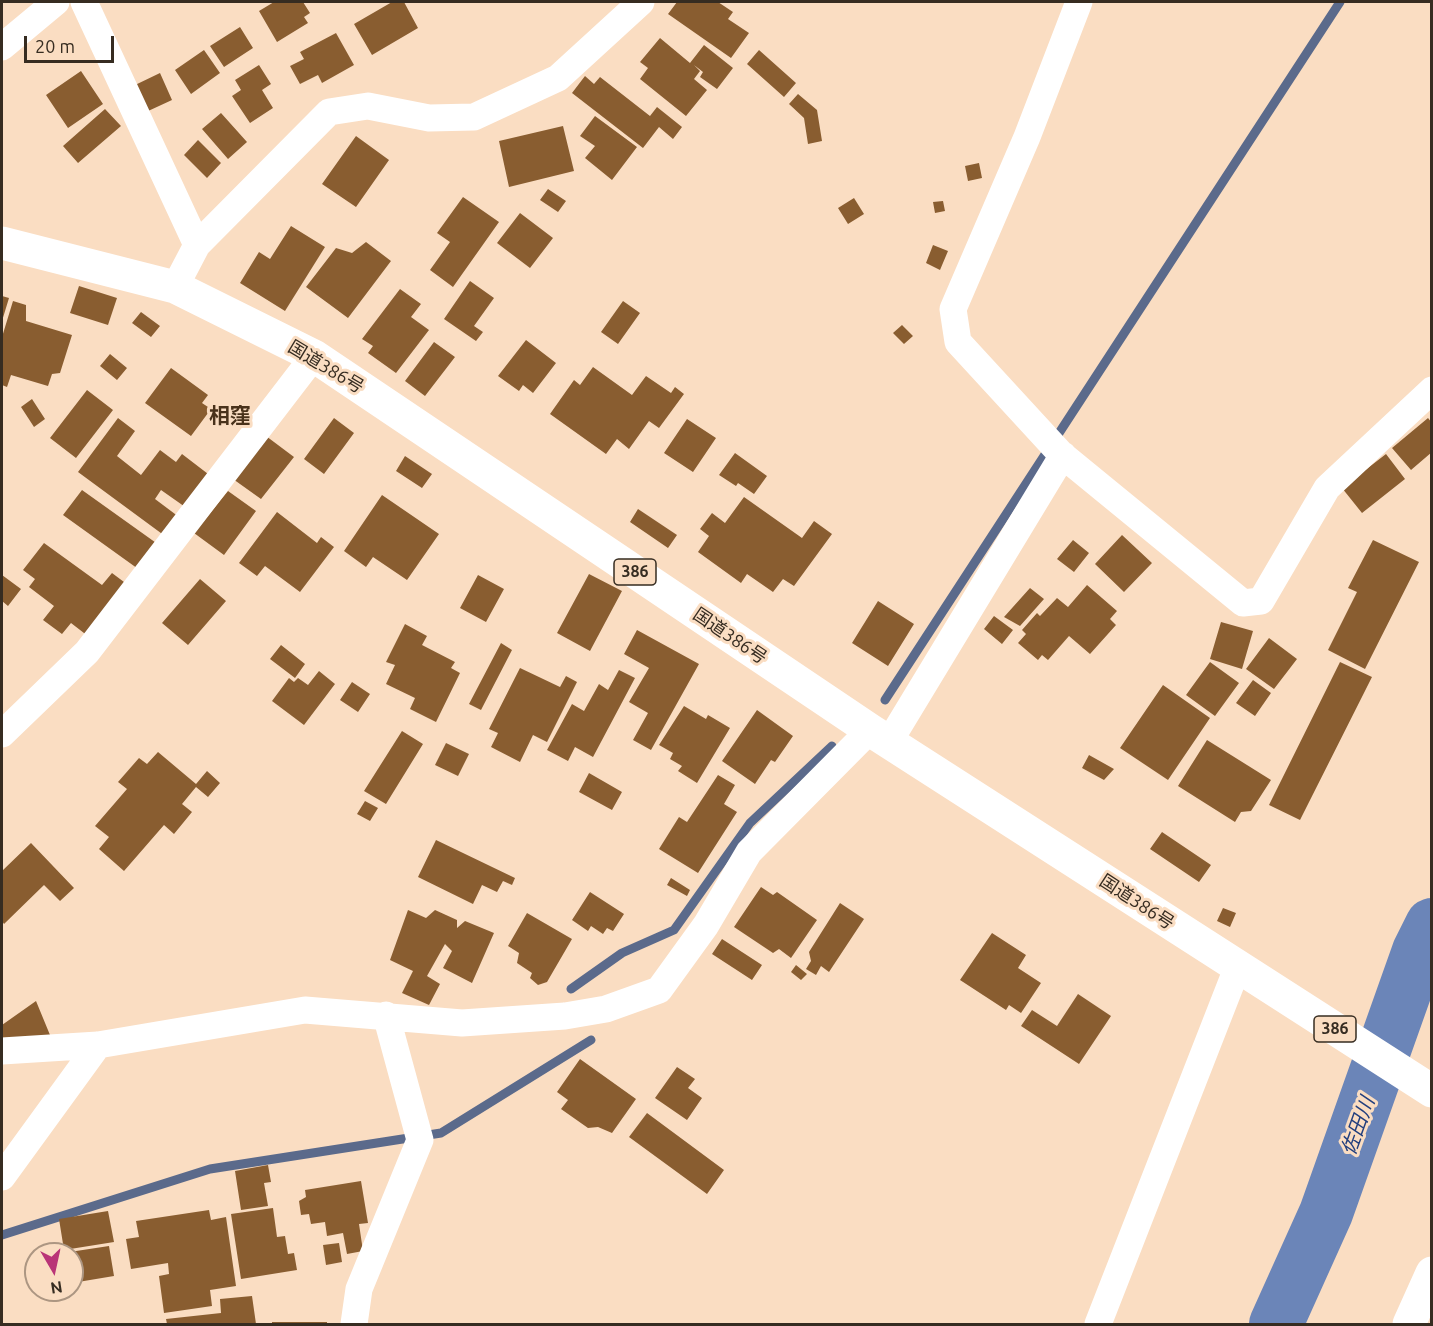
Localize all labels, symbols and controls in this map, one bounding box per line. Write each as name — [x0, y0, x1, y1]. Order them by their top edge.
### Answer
scale bar — [27, 24, 117, 62]
text: 20 m — [35, 36, 75, 56]
street label: 国道386号 — [284, 336, 368, 398]
district label: 相窪 — [209, 403, 251, 429]
road number: 386 — [614, 559, 656, 585]
street label: 国道386号 — [689, 603, 771, 669]
street label: 国道386号 — [1096, 870, 1178, 934]
road number: 386 — [1314, 1016, 1356, 1042]
water label: 佐田川 — [1336, 1094, 1380, 1158]
north arrow — [24, 1242, 84, 1302]
text: N — [49, 1278, 64, 1298]

